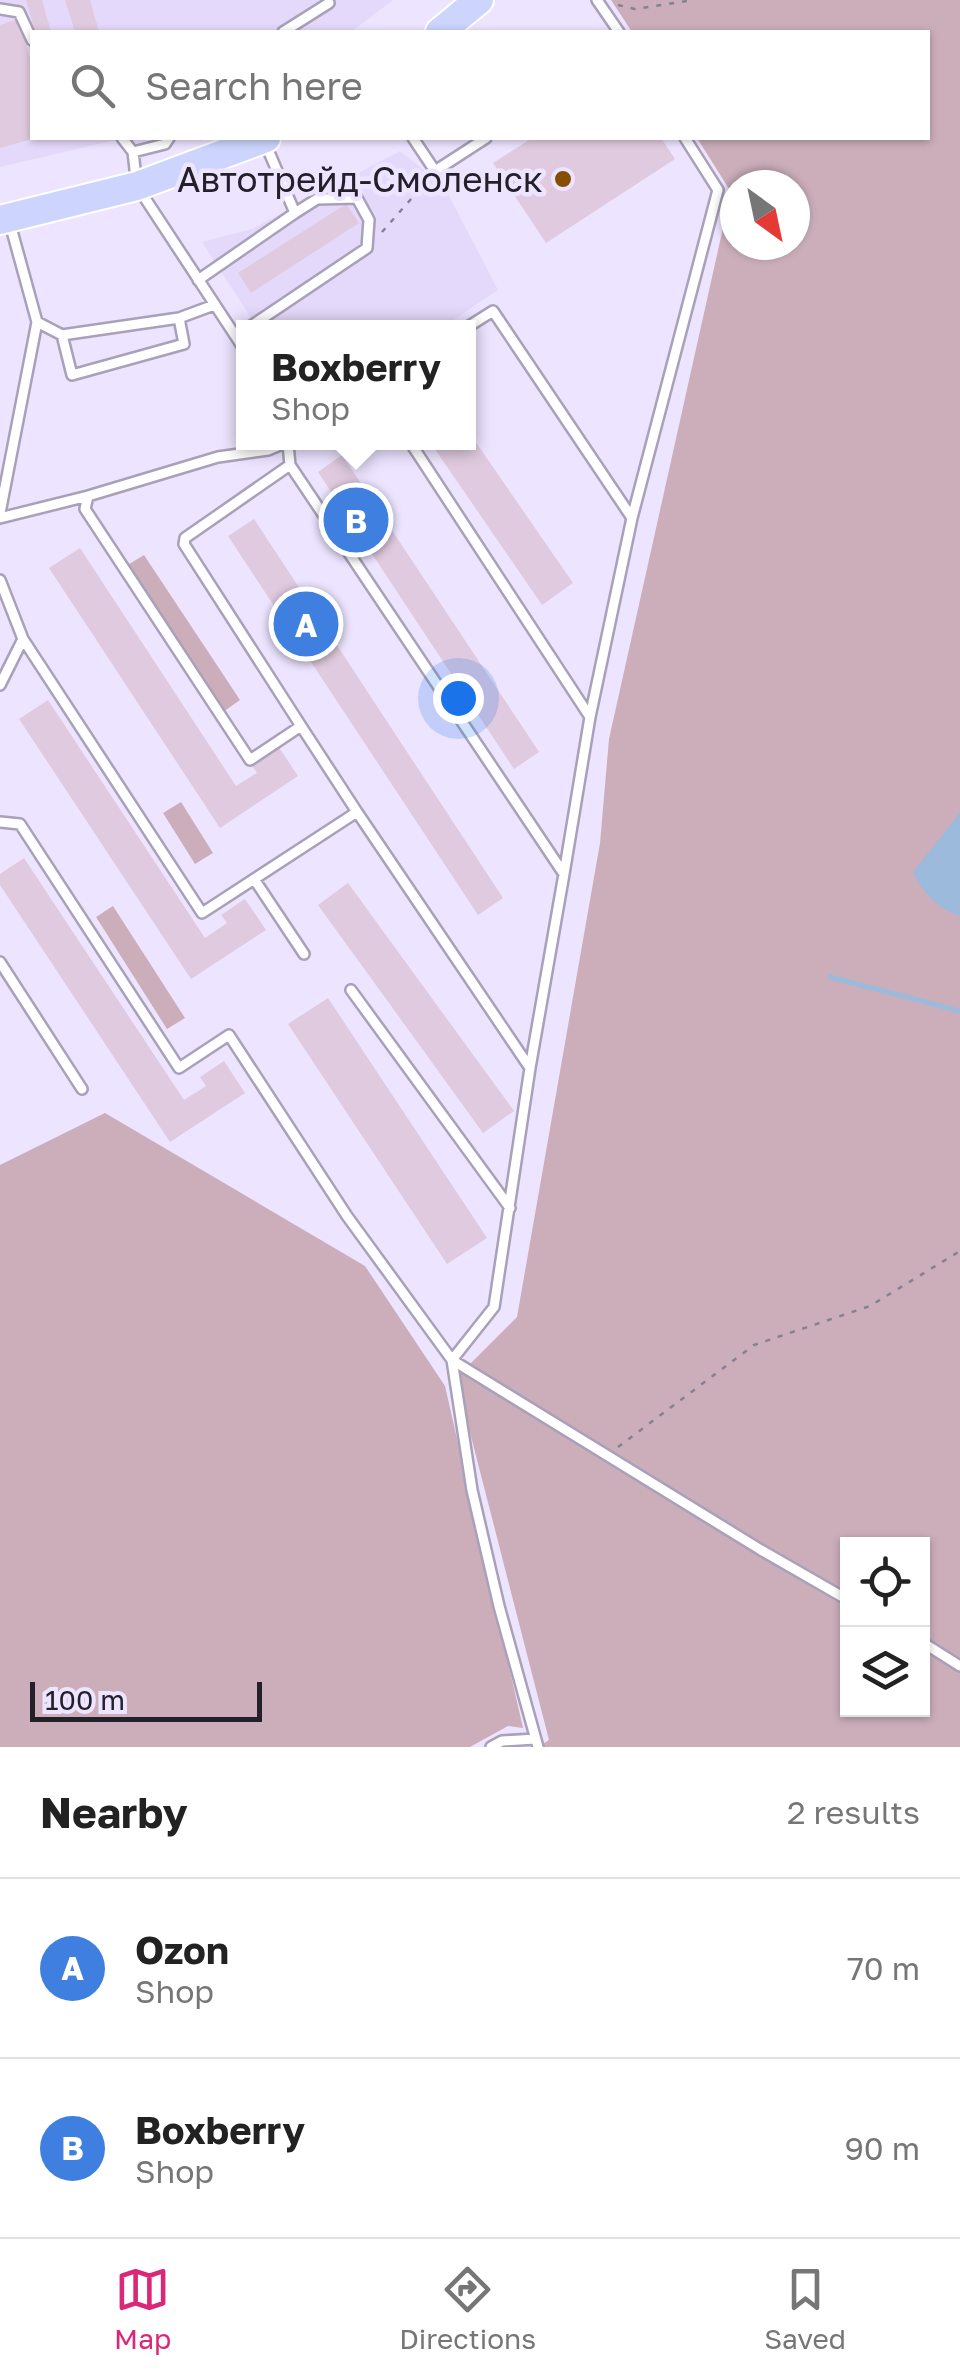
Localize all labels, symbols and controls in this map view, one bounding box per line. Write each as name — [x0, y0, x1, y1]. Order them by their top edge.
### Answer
search box — [30, 30, 930, 140]
icon: search — [65, 58, 120, 113]
text: Search here — [145, 63, 363, 108]
place label: Автотрейд-Смоленск — [177, 158, 543, 200]
marker: Автотрейд-Смоленск — [552, 168, 574, 190]
north arrow — [720, 170, 810, 260]
popup — [236, 320, 476, 450]
text: Boxberry — [271, 344, 441, 389]
text: Shop — [271, 389, 350, 427]
pin: B — [324, 482, 388, 558]
pin: A — [274, 586, 338, 662]
your location — [433, 673, 484, 724]
map controls — [840, 1537, 930, 1717]
button: locate — [840, 1537, 930, 1627]
button: layers — [840, 1627, 930, 1717]
scale bar — [30, 1677, 262, 1722]
text: 100 m — [45, 1683, 125, 1716]
text: Nearby — [40, 1787, 188, 1837]
text: 2 results — [787, 1793, 920, 1831]
text: Ozon — [135, 1927, 229, 1972]
text: A — [61, 1949, 84, 1987]
text: 70 m — [847, 1949, 920, 1987]
text: Shop — [135, 1972, 214, 2010]
text: Boxberry — [135, 2107, 305, 2152]
text: B — [61, 2129, 84, 2167]
text: 90 m — [844, 2129, 920, 2167]
text: Shop — [135, 2152, 214, 2190]
tab: Map — [114, 2262, 171, 2355]
tab: Directions — [399, 2262, 536, 2355]
tab: Saved — [764, 2262, 846, 2355]

